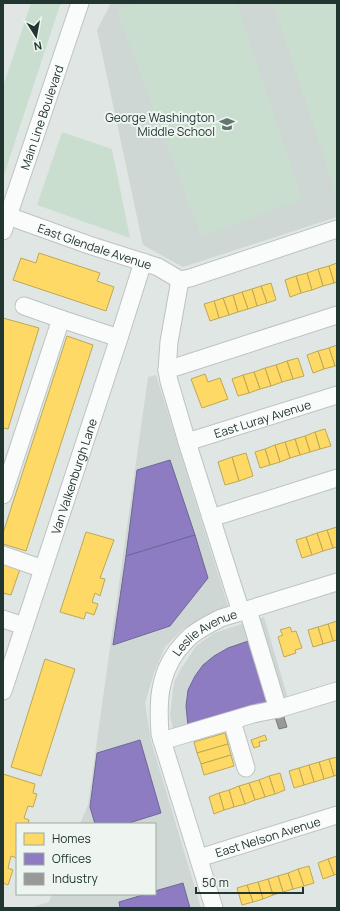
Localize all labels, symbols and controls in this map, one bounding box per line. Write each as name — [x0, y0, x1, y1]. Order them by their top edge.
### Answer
north arrow — [16, 16, 56, 56]
text: N — [33, 38, 43, 54]
street label: Main Line Boulevard — [16, 63, 67, 172]
place label: George Washington Middle School — [105, 109, 215, 140]
school or university icon: George Washington Middle School — [218, 115, 236, 133]
street label: East Glendale Avenue — [36, 219, 154, 273]
street label: East Luray Avenue — [212, 395, 313, 442]
street label: Van Valkenburgh Lane — [47, 416, 100, 536]
street label: Leslie Avenue — [168, 605, 239, 659]
street label: East Nelson Avenue — [213, 812, 322, 861]
legend — [16, 823, 156, 895]
text: Homes — [52, 830, 91, 847]
text: Offices — [52, 850, 91, 867]
scale bar — [196, 869, 303, 895]
text: Industry — [52, 870, 98, 887]
text: 50 m — [202, 874, 229, 891]

